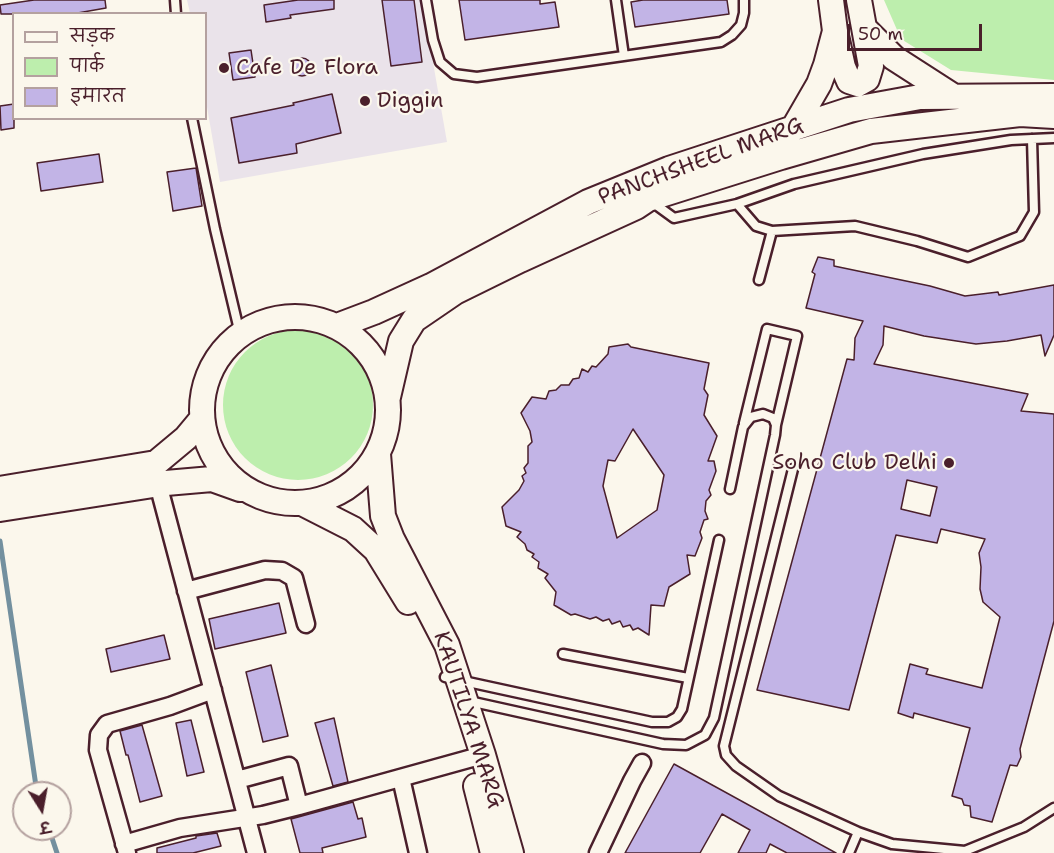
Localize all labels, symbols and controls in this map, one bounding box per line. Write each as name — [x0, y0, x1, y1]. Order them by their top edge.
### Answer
legend — [12, 12, 207, 120]
scale bar — [850, 12, 985, 50]
text: 50 m — [858, 22, 903, 46]
text: सड़क — [70, 24, 114, 48]
text: पार्क — [70, 54, 104, 78]
place label: Cafe De Flora — [236, 55, 378, 81]
marker: Cafe De Flora — [217, 61, 231, 75]
text: इमारत — [70, 84, 125, 108]
place label: Diggin — [377, 88, 443, 114]
marker: Diggin — [358, 94, 372, 108]
street label: PANCHSHEEL MARG — [595, 113, 807, 211]
place label: Soho Club Delhi — [772, 450, 937, 476]
marker: Soho Club Delhi — [942, 456, 956, 470]
street label: KAUTILYA MARG — [427, 628, 509, 812]
north arrow — [12, 781, 72, 841]
text: उ — [38, 816, 52, 839]

